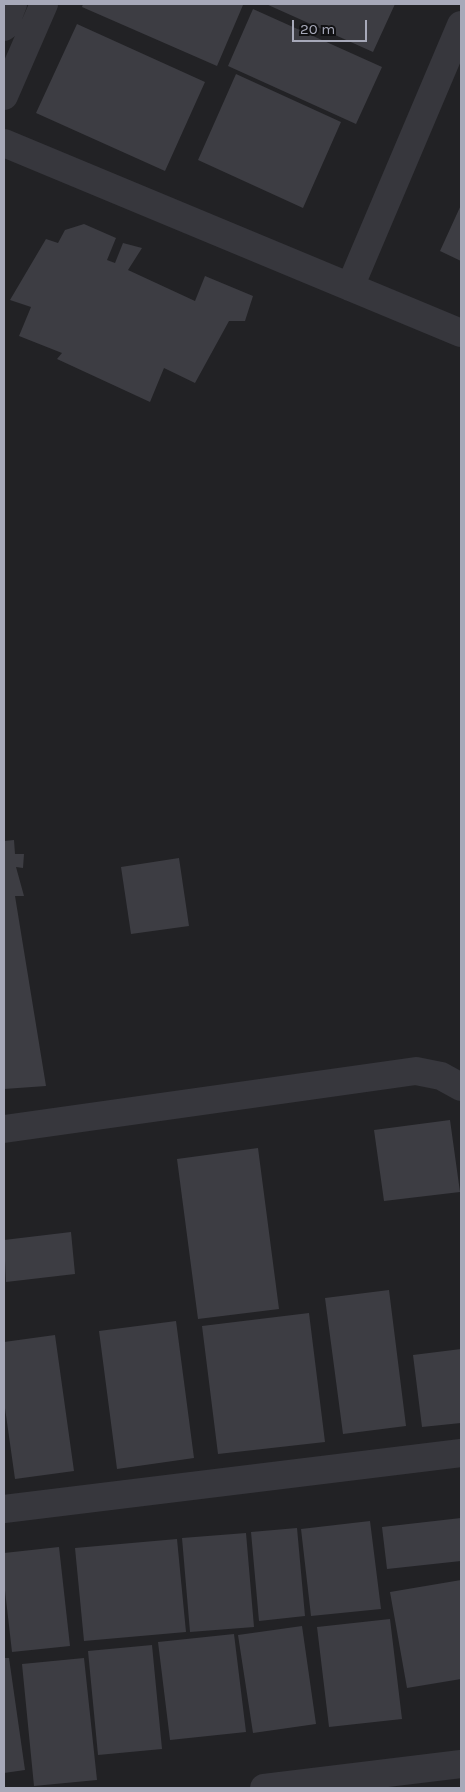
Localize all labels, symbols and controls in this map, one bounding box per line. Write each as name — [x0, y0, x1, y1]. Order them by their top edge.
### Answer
scale bar — [295, 10, 370, 42]
text: 20 m — [300, 20, 335, 38]

